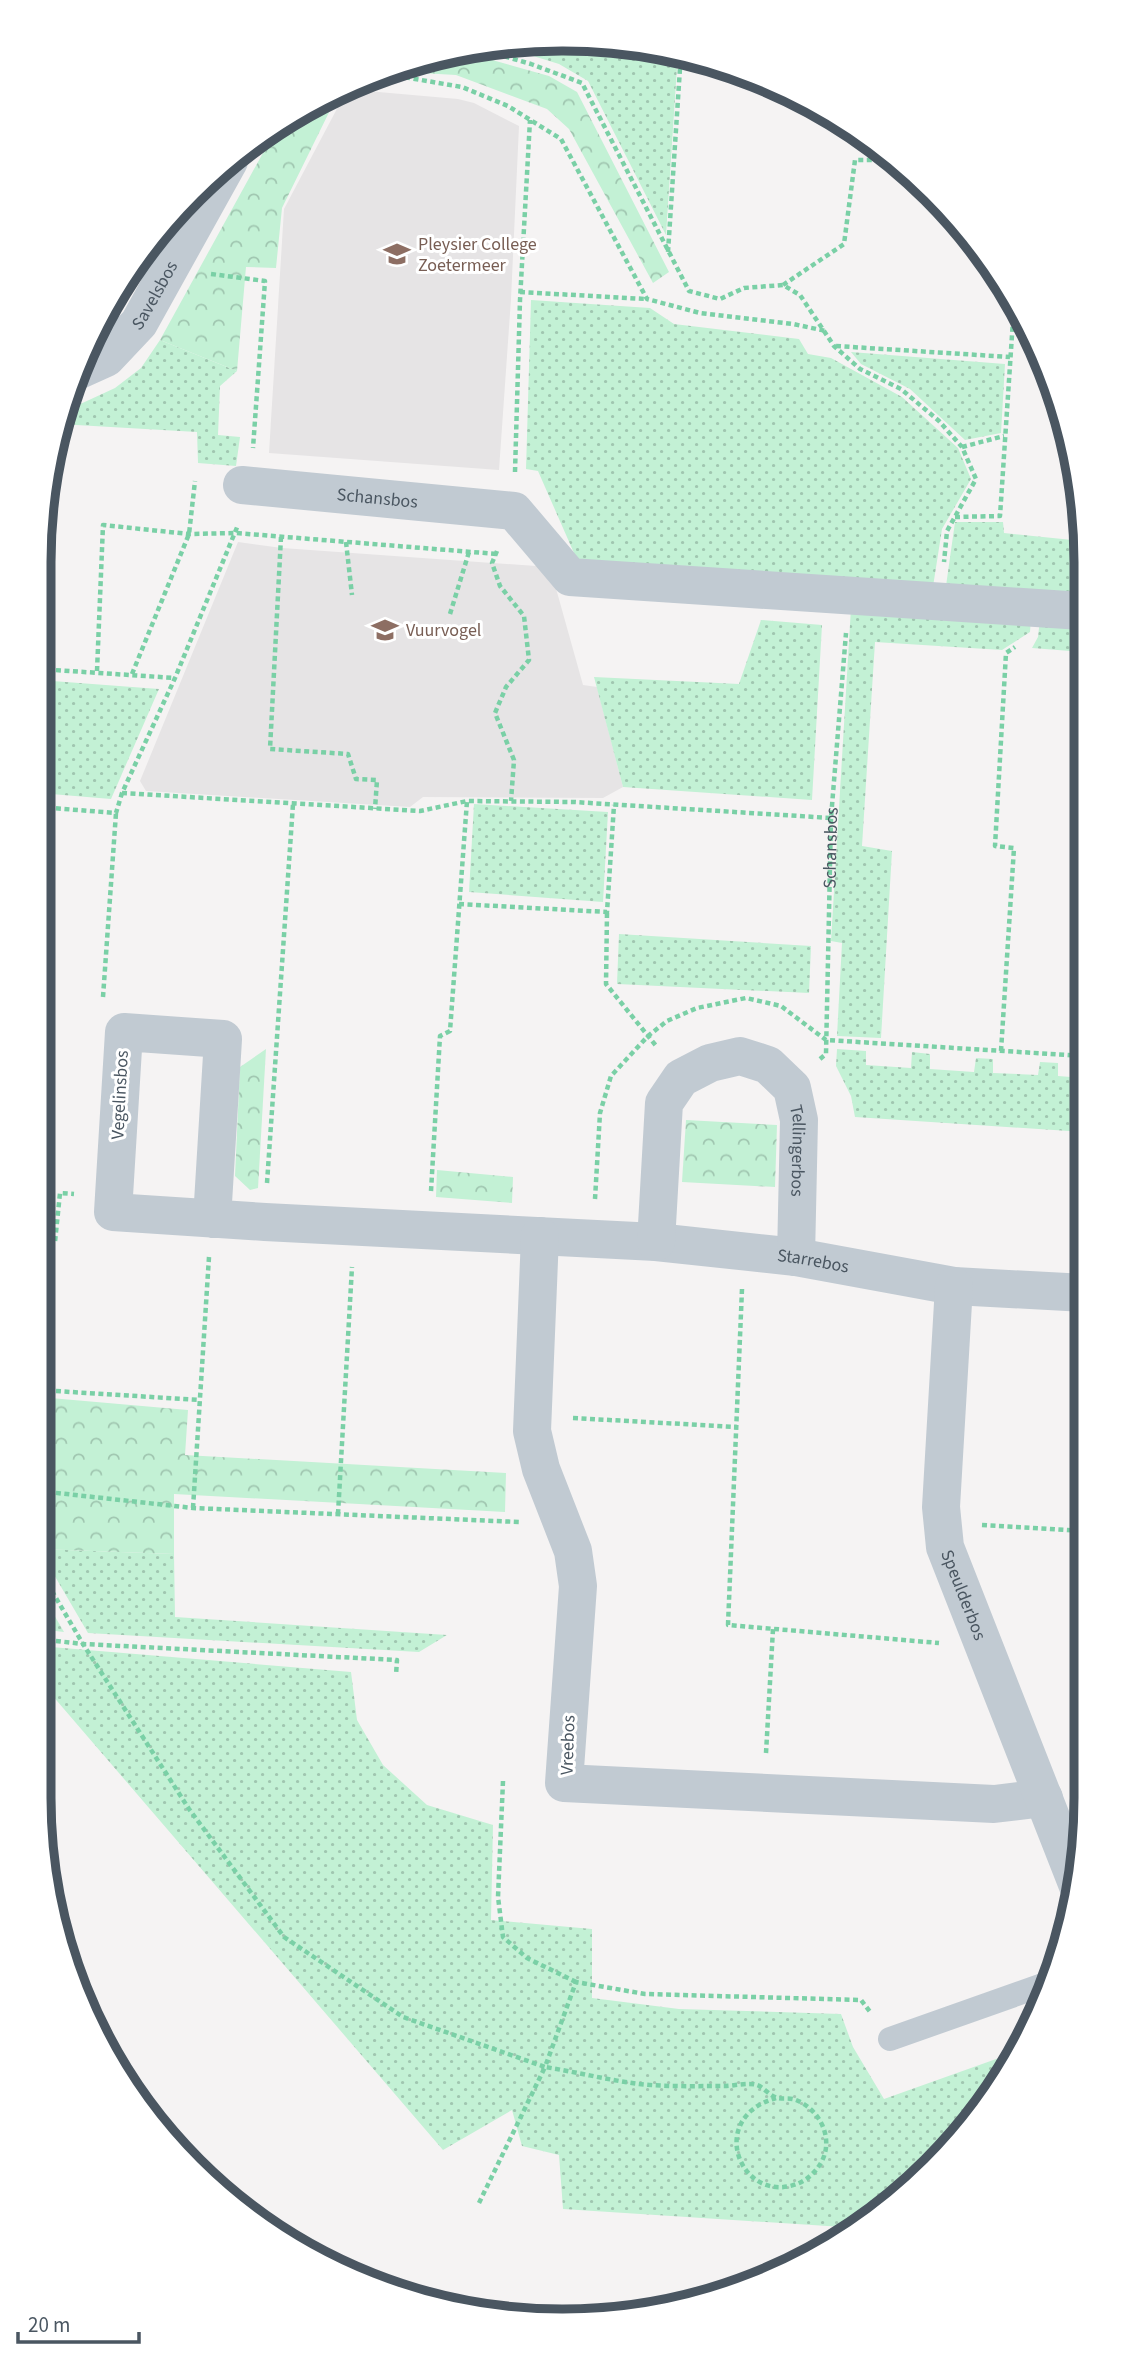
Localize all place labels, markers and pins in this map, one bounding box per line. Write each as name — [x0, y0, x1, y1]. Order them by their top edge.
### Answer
place label: Pleysier College Zoetermeer — [418, 232, 537, 278]
school or university icon: Pleysier College Zoetermeer — [382, 239, 412, 269]
school or university icon: Vuurvogel — [370, 615, 400, 645]
place label: Vuurvogel — [406, 618, 481, 643]

